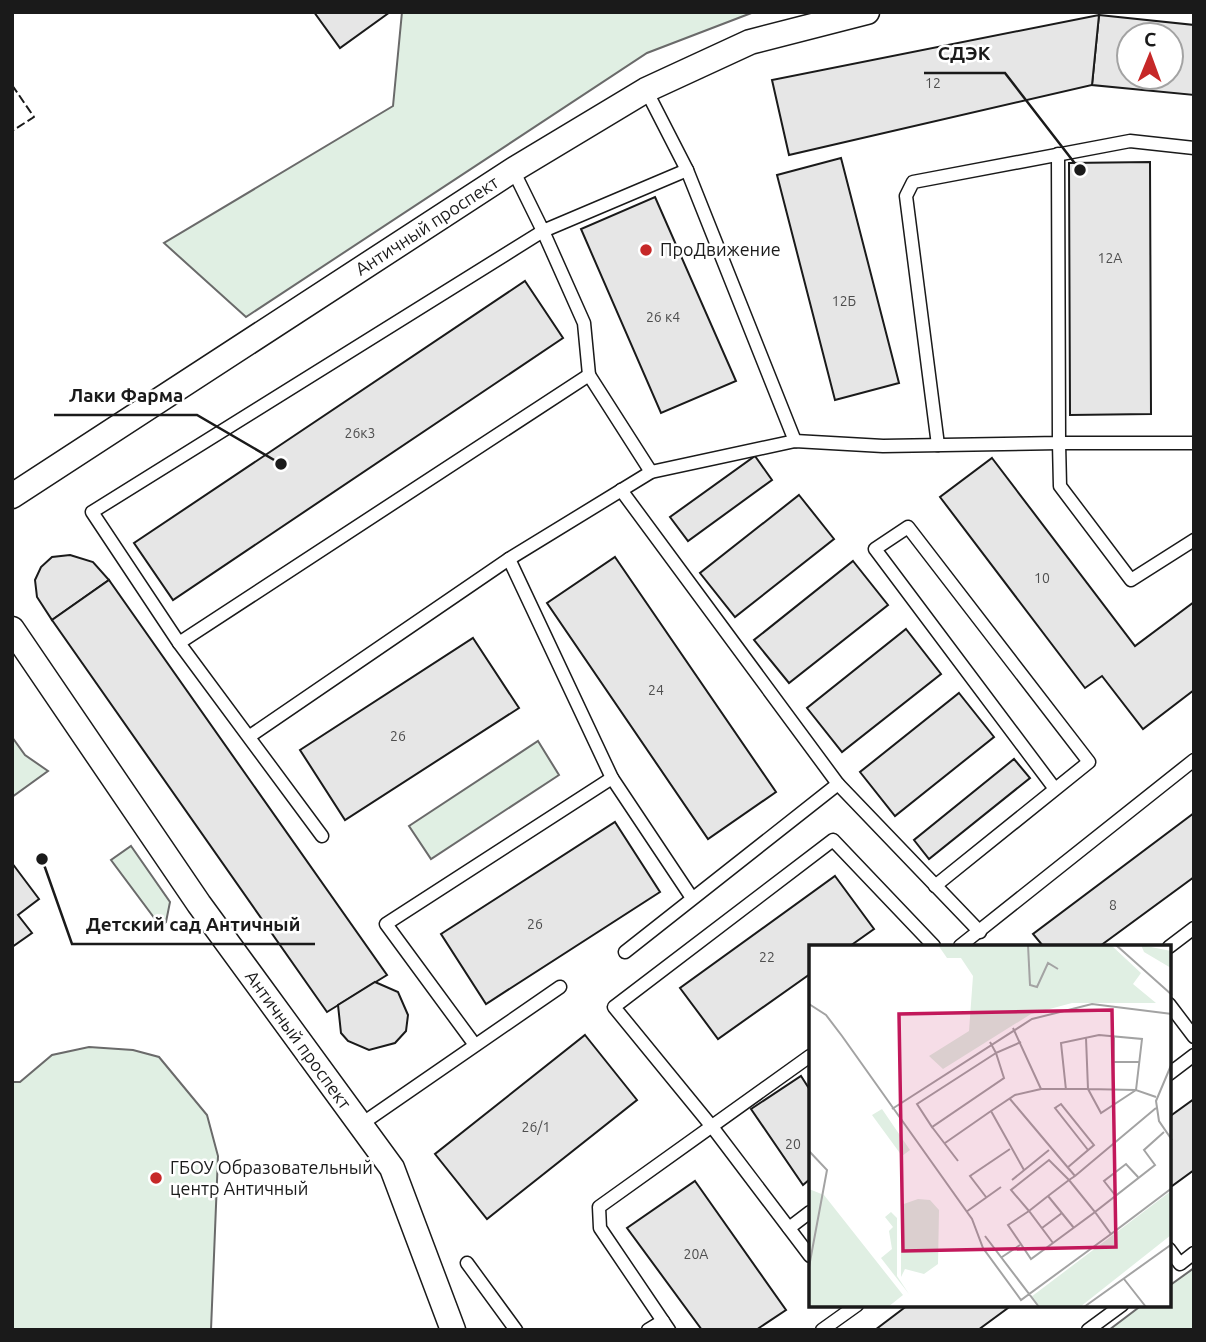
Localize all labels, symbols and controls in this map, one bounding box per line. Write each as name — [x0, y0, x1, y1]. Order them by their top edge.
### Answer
north arrow — [1115, 21, 1185, 91]
text: С — [1144, 28, 1157, 50]
callout: СДЭК — [924, 33, 1005, 73]
text: СДЭК — [938, 42, 991, 64]
house number: 12 — [925, 75, 941, 91]
street label: Античный проспект — [351, 171, 502, 279]
place label: ПроДвижение — [660, 239, 781, 259]
marker: ПроДвижение — [638, 242, 654, 258]
house number: 12А — [1098, 250, 1122, 266]
house number: 12Б — [832, 293, 856, 309]
house number: 26 к4 — [646, 309, 680, 325]
callout: Лаки Фарма — [54, 375, 197, 415]
text: Лаки Фарма — [69, 384, 183, 406]
house number: 26к3 — [345, 425, 375, 441]
house number: 10 — [1034, 570, 1050, 586]
house number: 24 — [648, 682, 664, 698]
house number: 26 — [390, 728, 406, 744]
house number: 8 — [1109, 897, 1117, 913]
callout: Детский сад Античный — [72, 904, 315, 944]
text: Детский сад Античный — [86, 913, 300, 935]
house number: 26 — [527, 916, 543, 932]
inset map — [809, 945, 1171, 1307]
house number: 22 — [759, 949, 775, 965]
street label: Античный проспект — [242, 966, 356, 1113]
house number: 26/1 — [522, 1119, 550, 1135]
house number: 20 — [785, 1136, 801, 1152]
place label: ГБОУ Образовательный центр Античный — [170, 1157, 373, 1198]
marker: ГБОУ Образовательный центр Античный — [148, 1170, 164, 1186]
house number: 20А — [684, 1246, 708, 1262]

